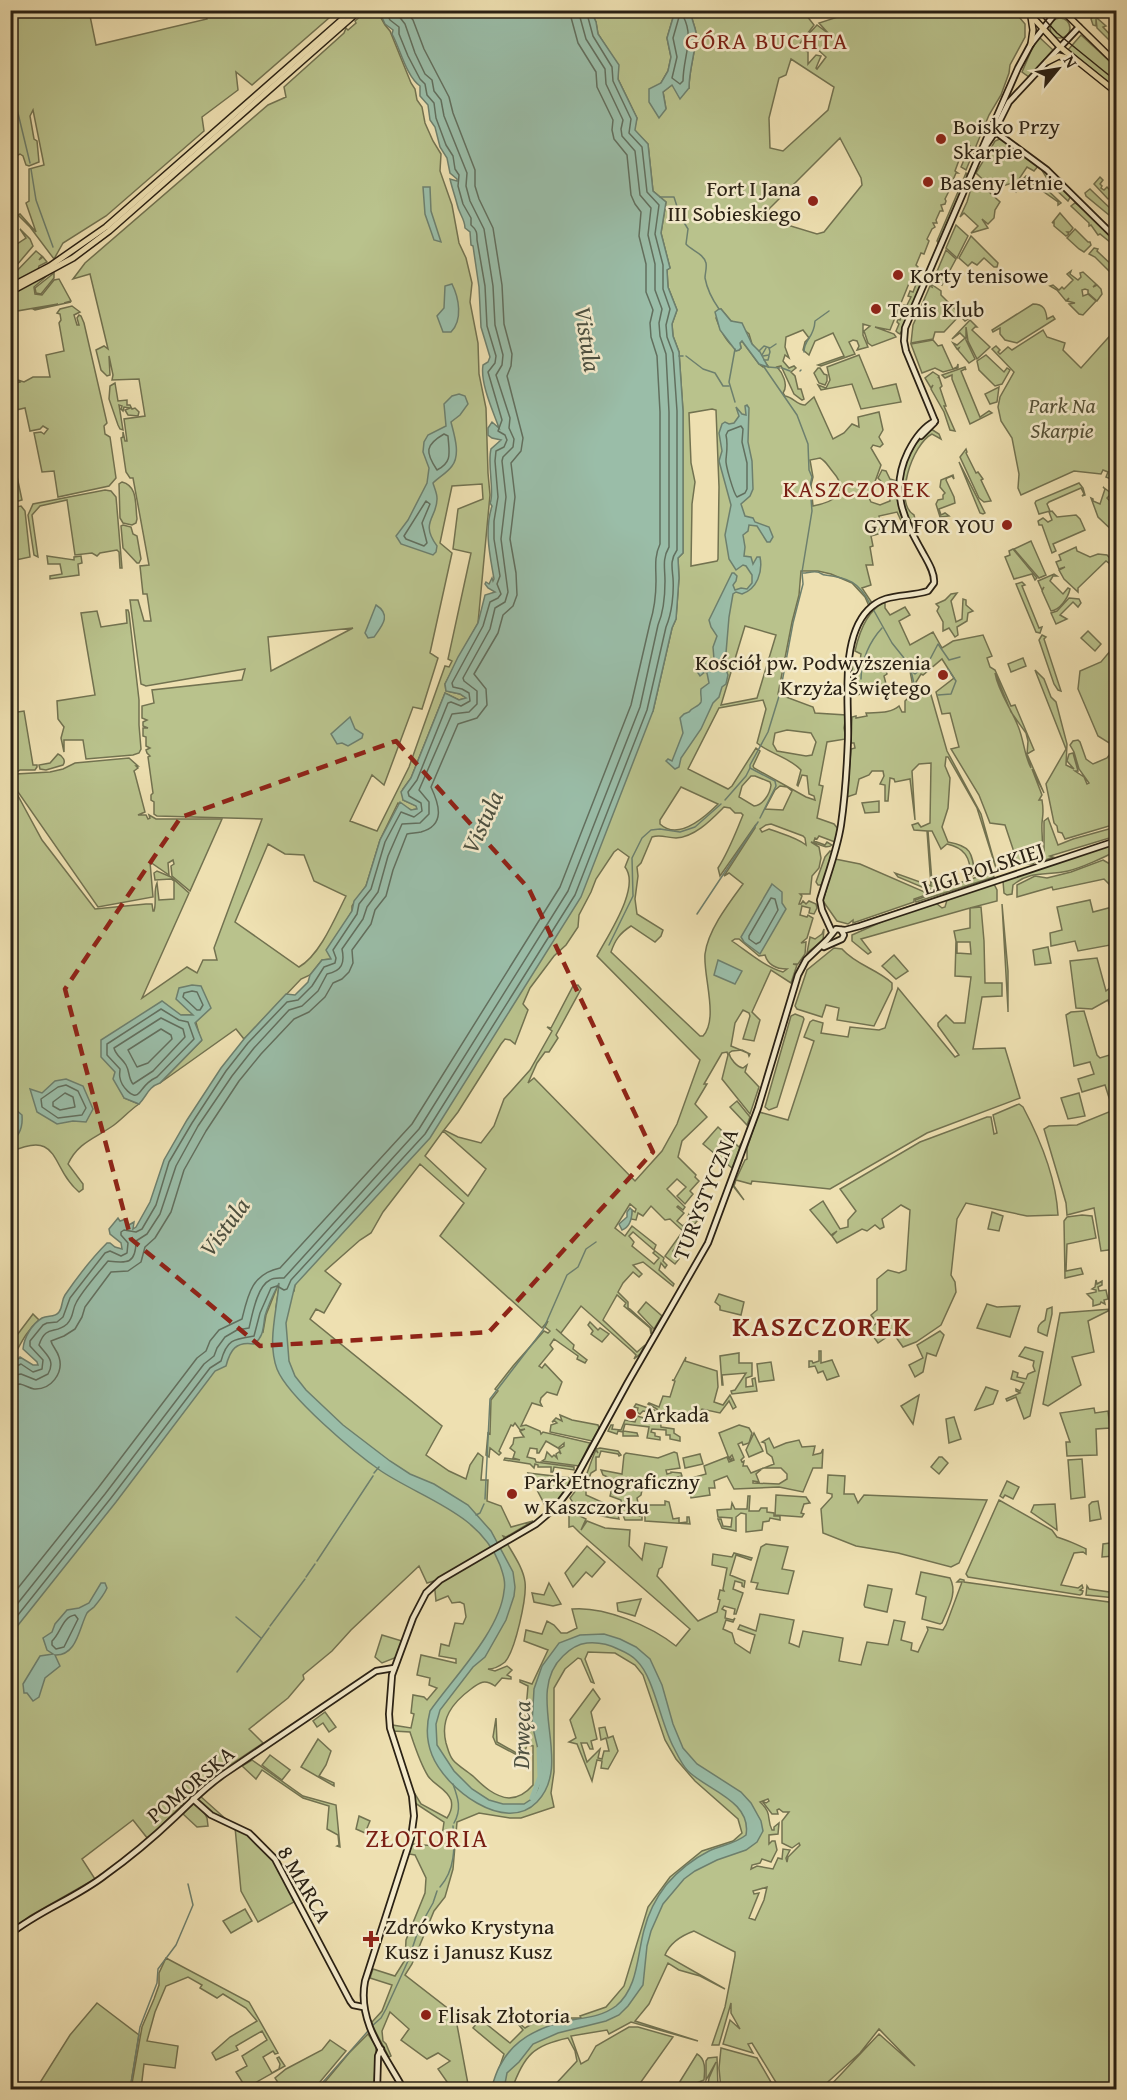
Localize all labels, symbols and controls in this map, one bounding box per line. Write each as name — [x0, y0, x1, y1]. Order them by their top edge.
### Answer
district label: GÓRA BUCHTA — [685, 23, 849, 58]
north arrow — [1028, 39, 1088, 99]
text: N — [1058, 51, 1084, 72]
place label: Boisko Przy Skarpie — [953, 110, 1060, 167]
marker: Boisko Przy Skarpie — [934, 132, 948, 146]
place label: Baseny letnie — [940, 166, 1063, 198]
place label: Fort I Jana III Sobieskiego — [667, 172, 802, 229]
marker: Baseny letnie — [921, 175, 935, 189]
marker: Fort I Jana III Sobieskiego — [806, 194, 820, 208]
place label: Korty tenisowe — [910, 259, 1049, 291]
marker: Korty tenisowe — [891, 268, 905, 282]
place label: Tenis Klub — [888, 293, 984, 325]
marker: Tenis Klub — [869, 302, 883, 316]
water label: Vistula — [566, 304, 610, 374]
park label: Park Na Skarpie — [1027, 389, 1096, 446]
district label: KASZCZOREK — [783, 471, 931, 506]
place label: GYM FOR YOU — [864, 509, 995, 541]
marker: GYM FOR YOU — [1000, 518, 1014, 532]
place label: Kościół pw. Podwyższenia Krzyża Świętego — [695, 646, 932, 703]
marker: Kościół pw. Podwyższenia Krzyża Świętego — [936, 668, 950, 682]
water label: Vistula — [452, 785, 512, 859]
street label: LIGI POLSKIEJ — [918, 833, 1048, 903]
street label: TURYSTYCZNA — [664, 1123, 746, 1265]
water label: Vistula — [190, 1190, 258, 1264]
district label: KASZCZOREK — [732, 1305, 912, 1346]
place label: Arkada — [643, 1398, 710, 1430]
marker: Arkada — [624, 1407, 638, 1421]
place label: Park Etnograficzny w Kaszczorku — [524, 1465, 700, 1522]
marker: Park Etnograficzny w Kaszczorku — [505, 1487, 519, 1501]
water label: Drwęca — [503, 1701, 539, 1770]
street label: POMORSKA — [139, 1737, 242, 1830]
district label: ZŁOTORIA — [365, 1818, 489, 1857]
street label: 8 MARCA — [270, 1840, 340, 1929]
place label: Zdrówko Krystyna Kusz i Janusz Kusz — [385, 1910, 555, 1967]
marker: Zdrówko Krystyna Kusz i Janusz Kusz — [362, 1930, 380, 1948]
place label: Flisak Złotoria — [438, 1999, 571, 2031]
marker: Flisak Złotoria — [419, 2008, 433, 2022]

